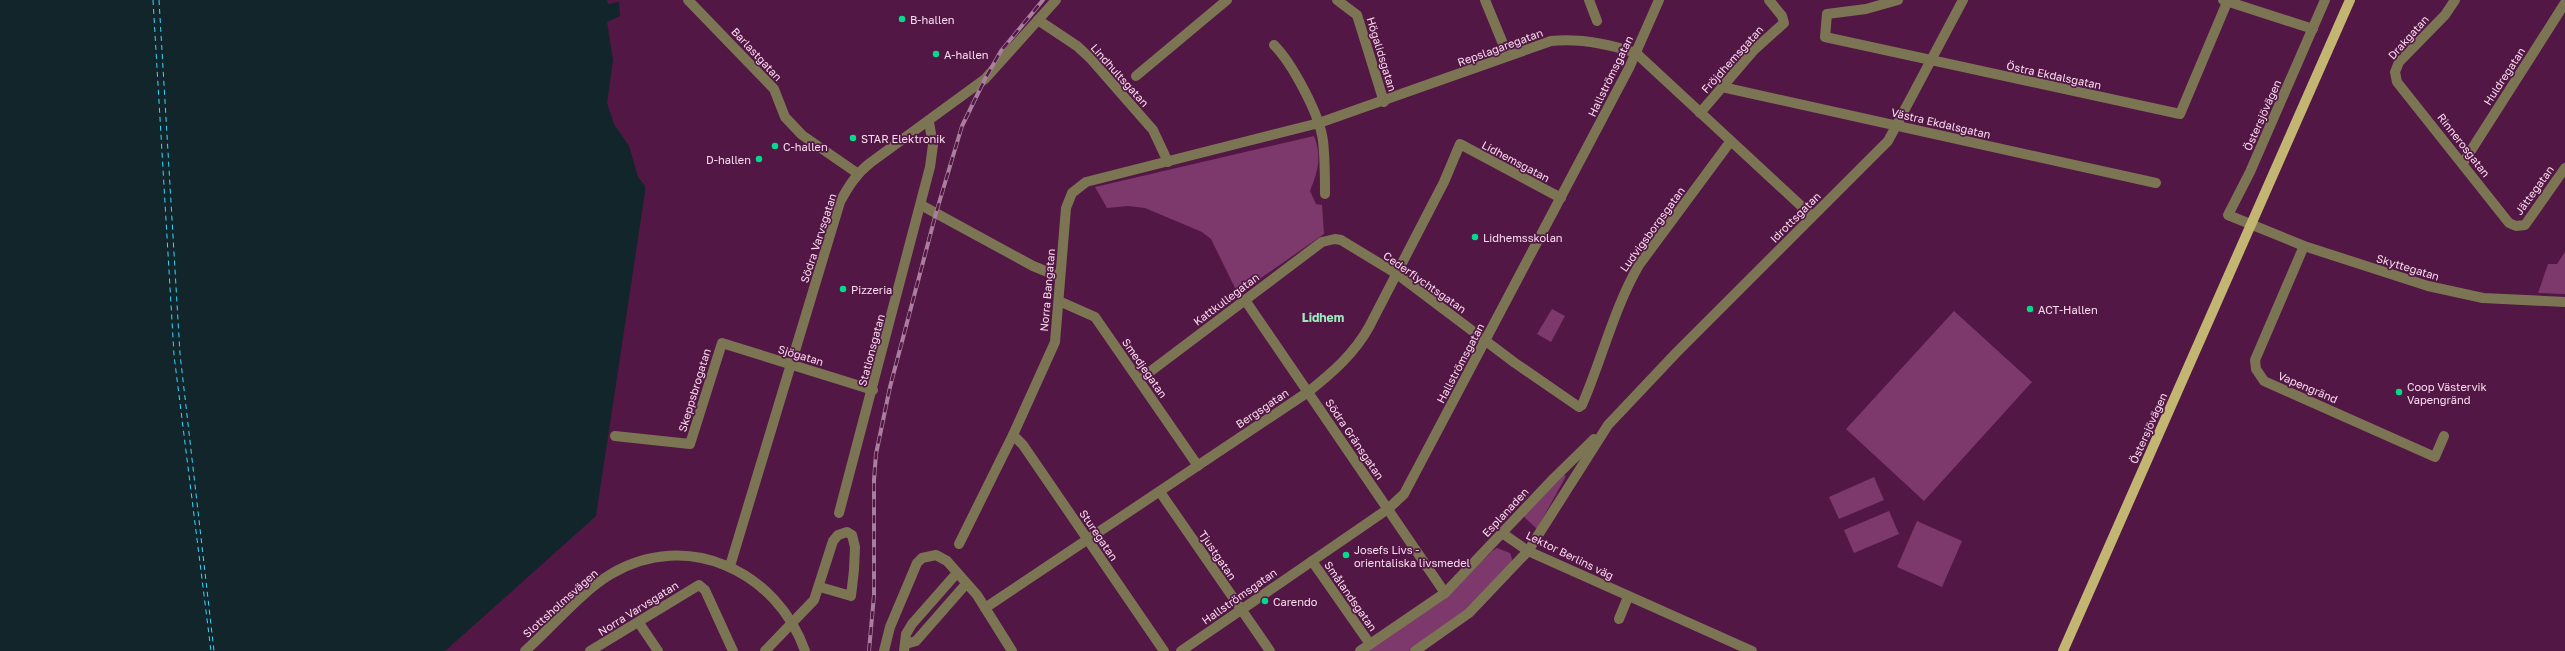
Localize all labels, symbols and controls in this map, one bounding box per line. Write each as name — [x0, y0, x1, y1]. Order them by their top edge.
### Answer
street label: Drakgatan — [2385, 12, 2431, 62]
place label: B-hallen — [910, 13, 955, 26]
marker: B-hallen — [897, 14, 907, 24]
street label: Högalidsgatan — [1364, 15, 1400, 93]
street label: Fröjdhemsgatan — [1698, 23, 1766, 95]
street label: Barlastgatan — [729, 25, 785, 83]
street label: Repslagaregatan — [1456, 26, 1544, 68]
street label: Hallströmsgatan — [1585, 33, 1635, 119]
street label: Lindhultsgatan — [1088, 41, 1152, 109]
street label: Huldregatan — [2481, 45, 2527, 107]
place label: A-hallen — [944, 48, 989, 61]
marker: A-hallen — [931, 49, 941, 59]
street label: Östra Ekdalsgatan — [2005, 59, 2103, 91]
street label: Östersjövägen — [2241, 78, 2283, 152]
street label: Västra Ekdalsgatan — [1890, 105, 1992, 141]
street label: Rinnerosgatan — [2435, 111, 2493, 179]
place label: STAR Elektronik — [861, 132, 946, 145]
marker: STAR Elektronik — [848, 133, 858, 143]
street label: Lidhemsgatan — [1480, 138, 1552, 184]
place label: C-hallen — [783, 140, 828, 153]
marker: C-hallen — [770, 141, 780, 151]
place label: D-hallen — [706, 153, 751, 166]
marker: D-hallen — [754, 154, 764, 164]
street label: Jättegatan — [2512, 163, 2556, 217]
street label: Ludvigsborgsgatan — [1617, 184, 1687, 274]
street label: Idrottsgatan — [1767, 189, 1823, 245]
street label: Södra Varvsgatan — [797, 192, 839, 284]
place label: Lidhemsskolan — [1483, 231, 1563, 244]
marker: Lidhemsskolan — [1470, 232, 1480, 242]
street label: Norra Bangatan — [1037, 248, 1057, 332]
street label: Cederflychtsgatan — [1381, 249, 1469, 315]
street label: Skyttegatan — [2375, 251, 2441, 283]
street label: Kattkullegatan — [1191, 270, 1261, 328]
place label: Pizzeria — [851, 283, 892, 296]
marker: Pizzeria — [838, 284, 848, 294]
place label: ACT-Hallen — [2038, 303, 2098, 316]
marker: ACT-Hallen — [2025, 304, 2035, 314]
district label: Lidhem — [1302, 310, 1344, 325]
street label: Stationsgatan — [855, 313, 887, 387]
street label: Hallströmsgatan — [1433, 321, 1487, 405]
street label: Smedjegatan — [1120, 336, 1170, 400]
street label: Sjögatan — [777, 342, 825, 368]
street label: Skeppsbrogatan — [675, 347, 713, 433]
street label: Vapengränd — [2276, 369, 2340, 405]
place label: Coop Västervik Vapengränd — [2407, 380, 2487, 406]
street label: Bergsgatan — [1233, 386, 1291, 430]
marker: Coop Västervik Vapengränd — [2394, 387, 2404, 397]
street label: Östersjövägen — [2127, 391, 2169, 465]
street label: Södra Gränsgatan — [1323, 396, 1387, 482]
street label: Esplanaden — [1479, 485, 1531, 539]
street label: Sturegatan — [1077, 507, 1121, 563]
street label: Tjustgatan — [1197, 528, 1239, 582]
street label: Lektor Berlins väg — [1524, 528, 1616, 582]
place label: Josefs Livs - orientaliska livsmedel — [1354, 543, 1471, 569]
marker: Josefs Livs - orientaliska livsmedel — [1341, 550, 1351, 560]
street label: Smålandsgatan — [1322, 559, 1380, 633]
street label: Hallströmsgatan — [1199, 565, 1279, 627]
street label: Slottsholmsvägen — [520, 566, 600, 640]
street label: Norra Varvsgatan — [595, 578, 681, 638]
place label: Carendo — [1273, 595, 1318, 608]
marker: Carendo — [1260, 596, 1270, 606]

